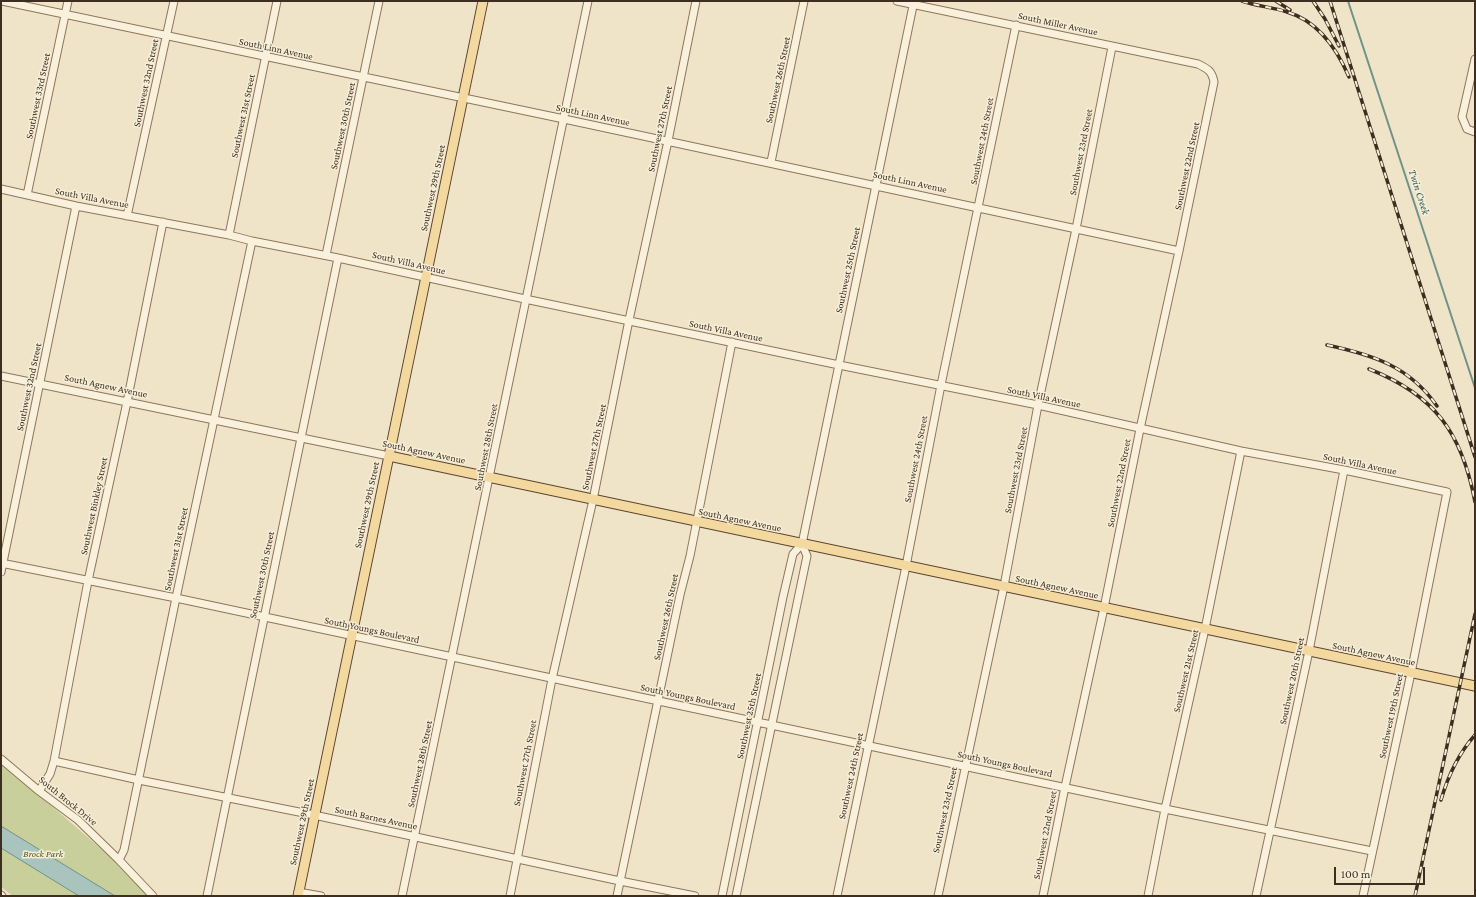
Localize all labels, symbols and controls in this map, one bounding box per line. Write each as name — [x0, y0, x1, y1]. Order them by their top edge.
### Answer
street label: South Miller Avenue — [1017, 10, 1099, 38]
street label: South Linn Avenue — [238, 35, 314, 63]
street label: Southwest 26th Street — [763, 36, 793, 124]
street label: Southwest 32nd Street — [131, 38, 161, 128]
street label: Southwest 33rd Street — [23, 52, 53, 140]
street label: Southwest 31st Street — [228, 73, 258, 159]
street label: Southwest 30th Street — [328, 81, 358, 171]
street label: Southwest 27th Street — [645, 85, 675, 173]
street label: Southwest 24th Street — [968, 97, 996, 185]
street label: South Linn Avenue — [555, 101, 631, 129]
street label: Southwest 23rd Street — [1067, 108, 1095, 196]
street label: Southwest 22nd Street — [1172, 121, 1202, 211]
street label: Southwest 29th Street — [418, 144, 448, 232]
street label: South Linn Avenue — [872, 168, 948, 196]
water label: Twin Creek — [1406, 168, 1432, 216]
street label: South Villa Avenue — [54, 185, 130, 211]
street label: Southwest 25th Street — [833, 226, 863, 314]
street label: South Villa Avenue — [371, 249, 447, 277]
street label: South Villa Avenue — [688, 317, 764, 345]
street label: Southwest 32nd Street — [14, 342, 44, 432]
street label: South Agnew Avenue — [63, 371, 149, 401]
street label: South Villa Avenue — [1006, 383, 1082, 411]
street label: Southwest 28th Street — [472, 402, 500, 492]
street label: Southwest 27th Street — [579, 403, 609, 491]
street label: Southwest 24th Street — [902, 415, 930, 503]
street label: Southwest 23rd Street — [1002, 426, 1030, 514]
street label: South Agnew Avenue — [381, 437, 467, 467]
street label: Southwest 22nd Street — [1105, 438, 1133, 528]
street label: South Villa Avenue — [1322, 450, 1398, 478]
street label: Southwest Binkley Street — [78, 456, 110, 556]
street label: Southwest 29th Street — [352, 461, 382, 549]
street label: South Agnew Avenue — [697, 505, 783, 535]
street label: Southwest 31st Street — [161, 506, 191, 592]
street label: Southwest 30th Street — [247, 530, 277, 620]
street label: South Agnew Avenue — [1014, 572, 1100, 602]
street label: Southwest 26th Street — [651, 573, 681, 661]
street label: South Youngs Boulevard — [323, 614, 421, 646]
street label: Southwest 21st Street — [1171, 628, 1201, 714]
street label: Southwest 20th Street — [1277, 636, 1307, 726]
street label: South Agnew Avenue — [1331, 639, 1417, 669]
street label: Southwest 25th Street — [734, 672, 764, 760]
street label: Southwest 19th Street — [1376, 672, 1406, 760]
street label: South Youngs Boulevard — [639, 681, 737, 713]
street label: Southwest 28th Street — [405, 719, 435, 809]
street label: Southwest 27th Street — [511, 719, 539, 807]
street label: Southwest 24th Street — [836, 732, 866, 820]
street label: South Youngs Boulevard — [956, 748, 1054, 780]
street label: Southwest 23rd Street — [930, 766, 960, 854]
street label: South Brock Drive — [36, 774, 100, 828]
street label: Southwest 29th Street — [287, 778, 317, 866]
street label: Southwest 22nd Street — [1031, 790, 1059, 880]
street label: South Barnes Avenue — [334, 803, 418, 833]
park label: Brock Park — [23, 848, 63, 860]
scale bar — [1336, 859, 1427, 885]
text: 100 m — [1341, 867, 1370, 881]

